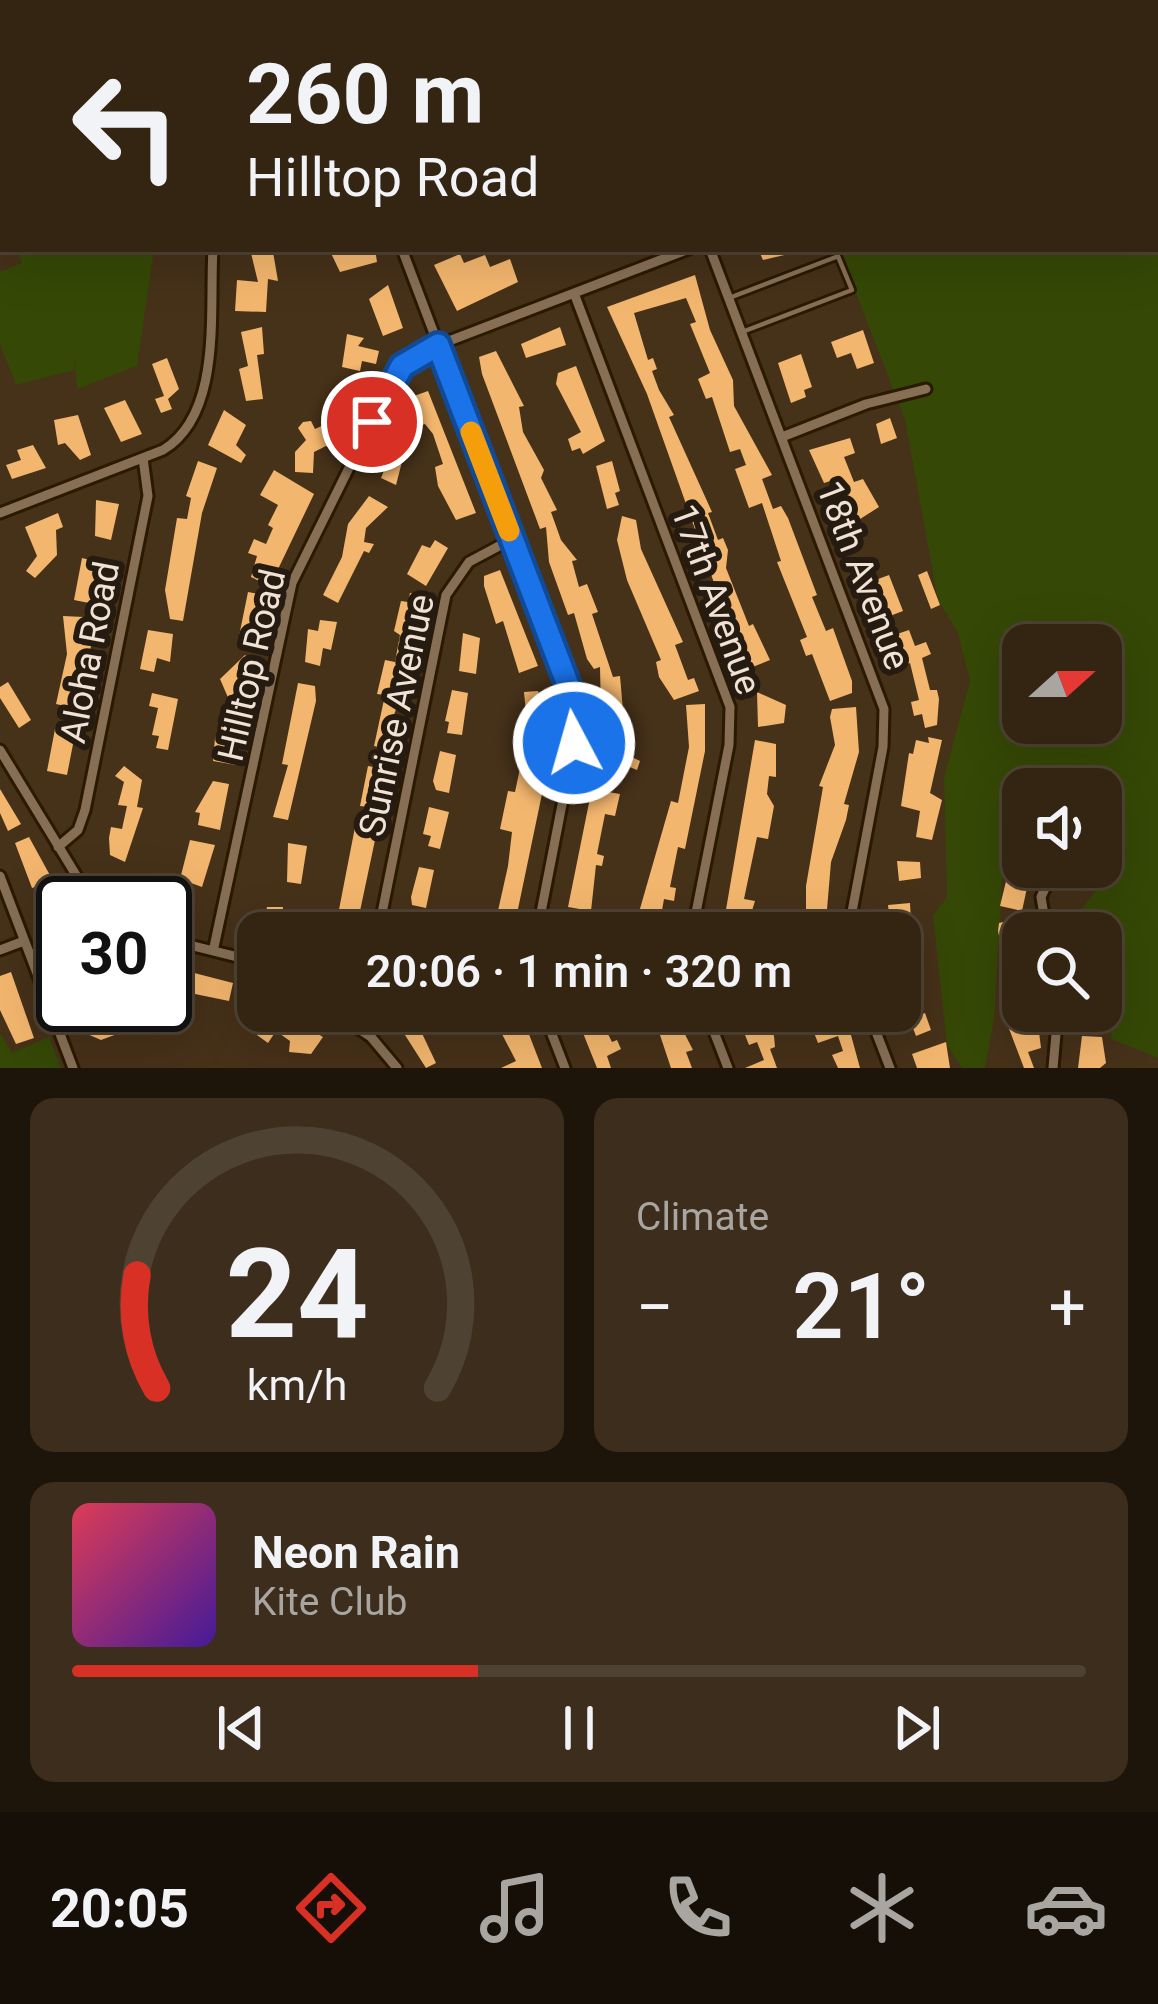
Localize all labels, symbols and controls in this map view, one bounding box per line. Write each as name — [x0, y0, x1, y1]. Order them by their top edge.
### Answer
text: 260 m — [246, 45, 484, 144]
icon: left — [48, 48, 204, 204]
text: Hilltop Road — [246, 146, 539, 209]
pin — [321, 371, 423, 473]
icon: arrive — [339, 389, 405, 455]
street label: 18th Avenue — [808, 475, 918, 676]
street label: 17th Avenue — [662, 499, 770, 700]
street label: Aloha Road — [52, 558, 128, 746]
street label: Hilltop Road — [210, 565, 294, 765]
street label: Sunrise Avenue — [351, 590, 443, 840]
north arrow — [1002, 624, 1122, 744]
map controls — [1002, 624, 1122, 1032]
position arrow — [511, 680, 637, 806]
button: sound — [1002, 768, 1122, 888]
speed limit sign: 30 — [36, 876, 192, 1032]
button: search — [1002, 912, 1122, 1032]
text: 20:06 · 1 min · 320 m — [366, 945, 792, 998]
text: Climate — [636, 1194, 769, 1240]
text: 24 — [225, 1221, 369, 1367]
text: 21° — [792, 1255, 930, 1360]
text: − — [636, 1269, 674, 1346]
text: + — [1049, 1269, 1086, 1346]
text: km/h — [247, 1360, 347, 1410]
text: Neon Rain — [252, 1526, 460, 1579]
text: Kite Club — [252, 1579, 407, 1625]
icon: previous — [208, 1695, 274, 1761]
icon: pause — [546, 1695, 612, 1761]
icon: next — [884, 1695, 950, 1761]
icon: directions — [289, 1866, 373, 1950]
icon: music — [473, 1866, 557, 1950]
icon: phone — [656, 1866, 740, 1950]
icon: climate — [840, 1866, 924, 1950]
icon: car — [1024, 1866, 1108, 1950]
text: 20:05 — [50, 1877, 189, 1940]

